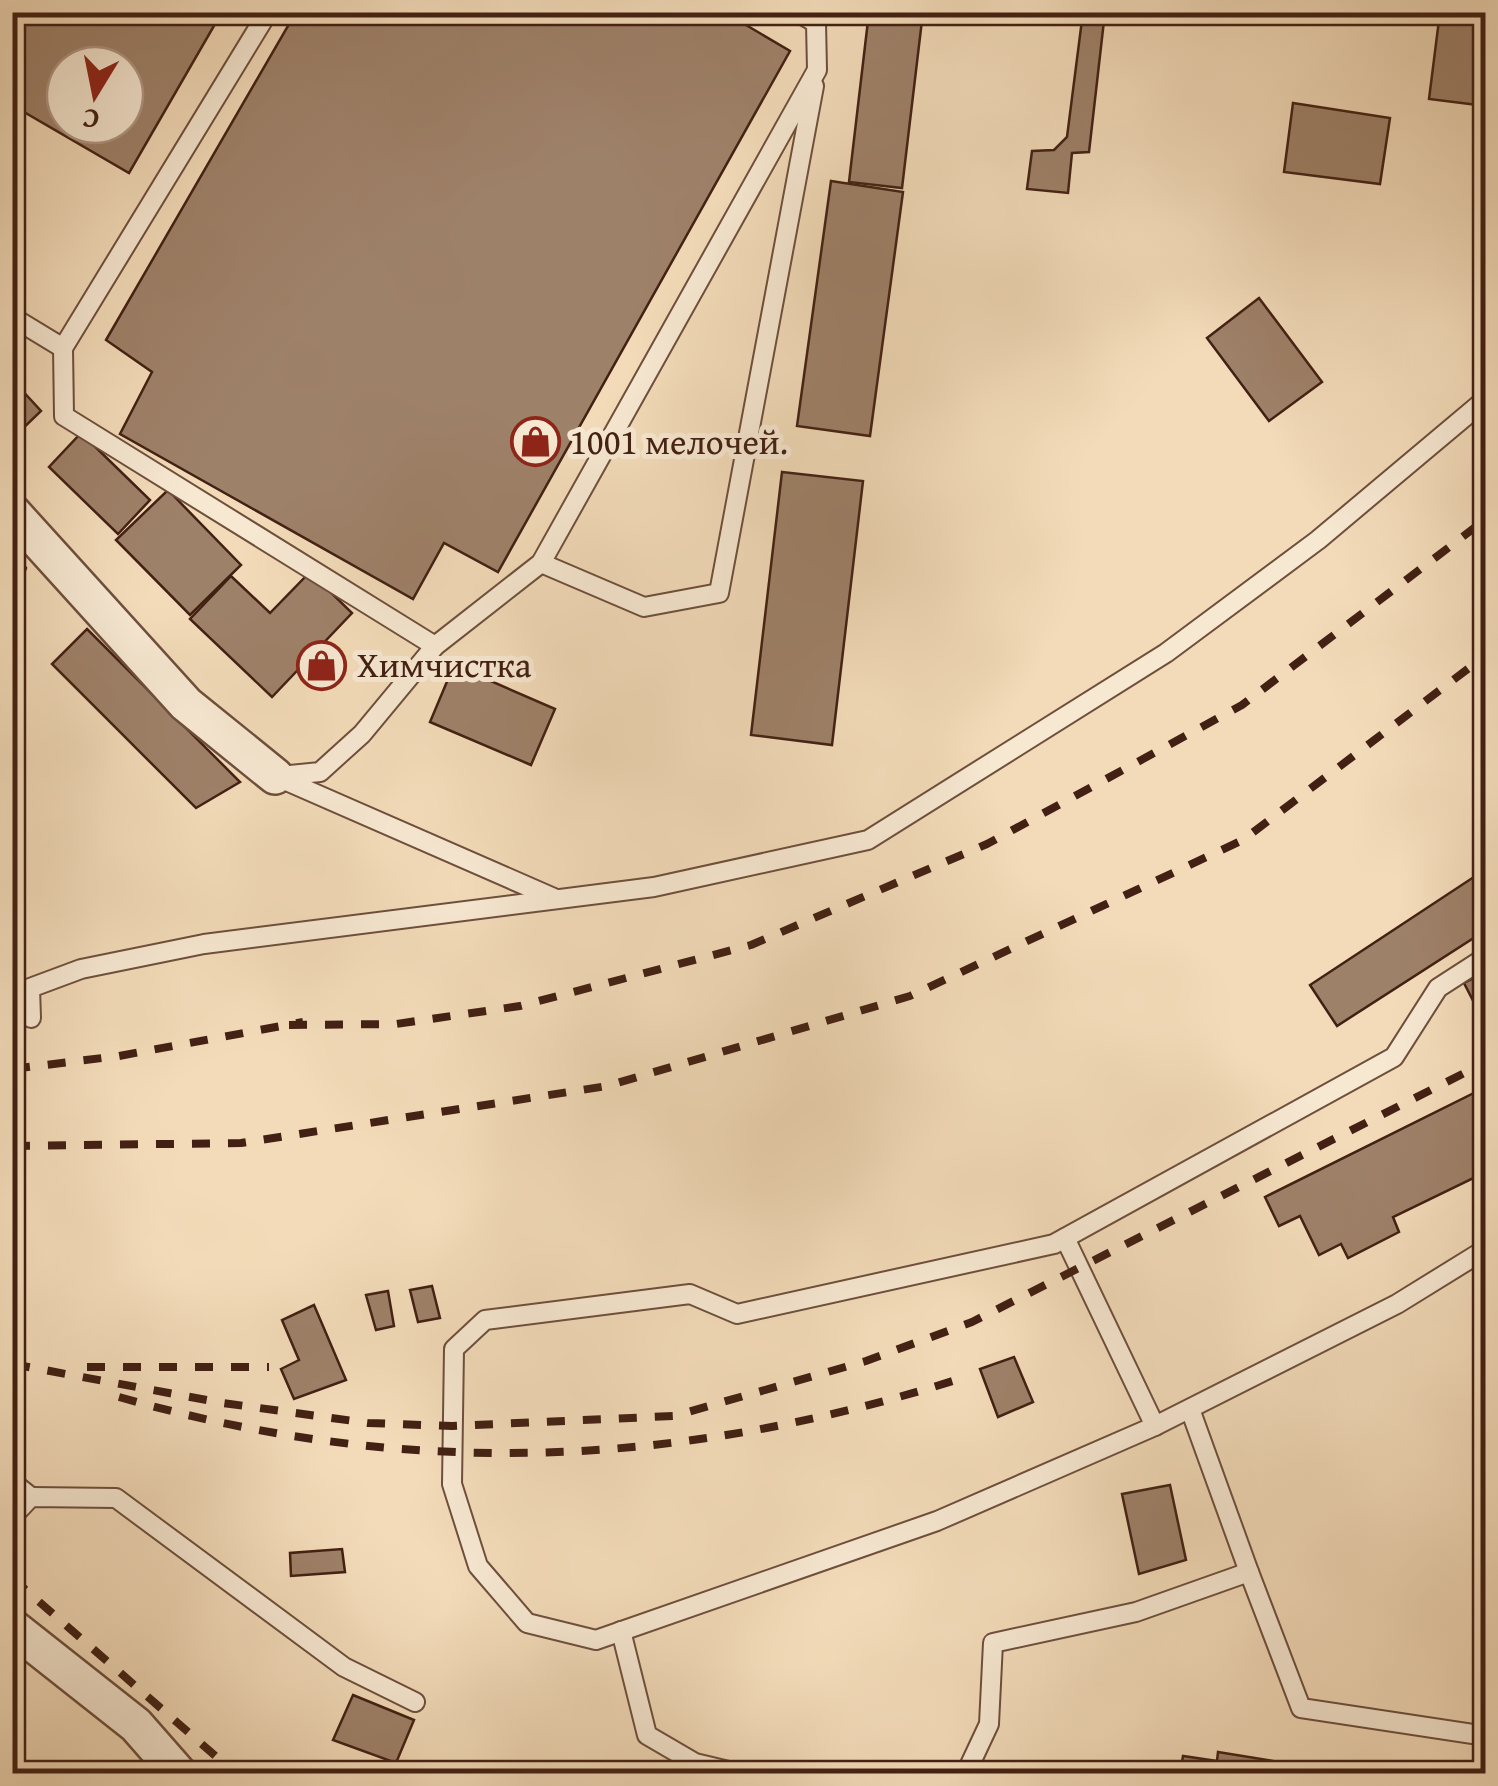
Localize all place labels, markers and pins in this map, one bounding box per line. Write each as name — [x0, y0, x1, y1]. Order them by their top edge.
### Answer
shop icon: 1001 мелочей. — [509, 416, 561, 468]
place label: 1001 мелочей. — [570, 416, 788, 467]
shop icon: Химчистка — [296, 639, 348, 691]
place label: Химчистка — [357, 639, 532, 690]

